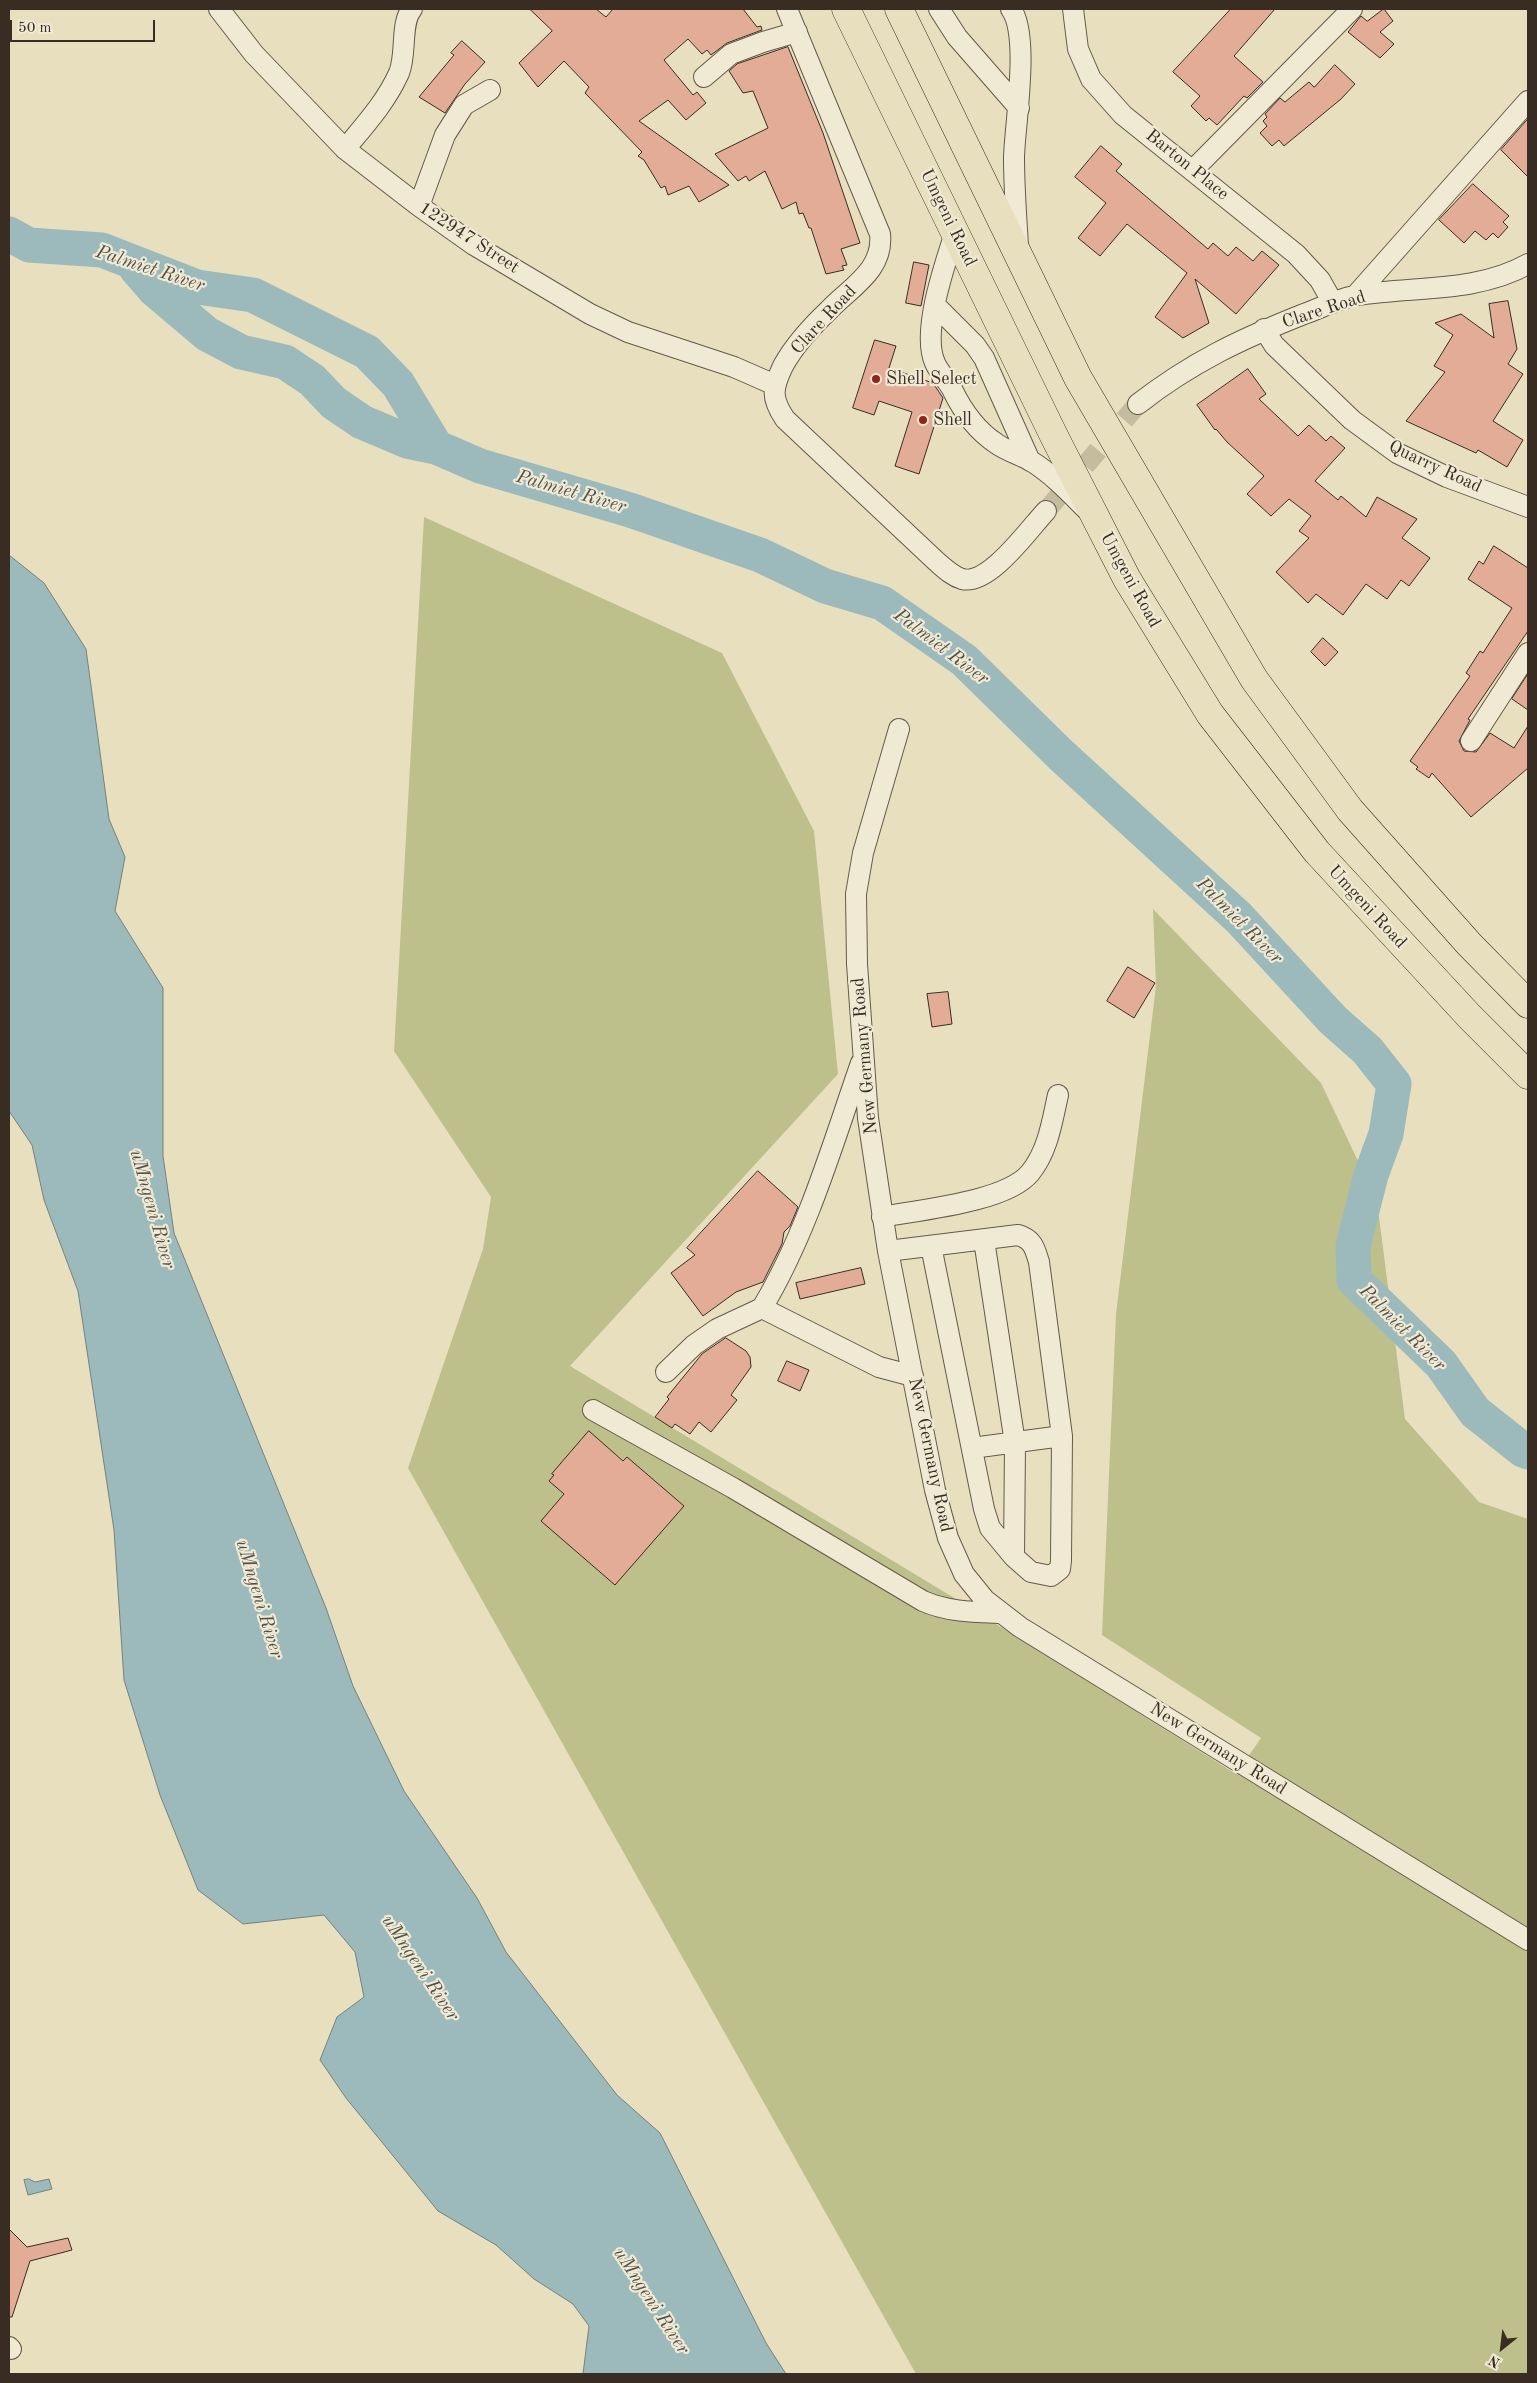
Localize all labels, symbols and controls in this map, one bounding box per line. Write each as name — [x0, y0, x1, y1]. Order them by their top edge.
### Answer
scale bar — [12, 10, 158, 42]
text: 50 m — [18, 21, 52, 36]
street label: Barton Place — [1141, 125, 1233, 205]
street label: Umgeni Road — [915, 166, 981, 270]
street label: 122947 Street — [415, 198, 523, 278]
water label: Palmiet River — [93, 241, 207, 297]
street label: Clare Road — [787, 281, 861, 359]
street label: Clare Road — [1279, 286, 1369, 334]
place label: Shell Select — [886, 368, 977, 390]
marker: Shell Select — [870, 373, 882, 385]
place label: Shell — [933, 409, 972, 431]
marker: Shell — [917, 414, 929, 426]
street label: Quarry Road — [1385, 436, 1485, 498]
water label: Palmiet River — [514, 465, 628, 519]
street label: Umgeni Road — [1095, 528, 1165, 632]
water label: Palmiet River — [889, 604, 993, 690]
street label: Umgeni Road — [1323, 861, 1411, 953]
water label: Palmiet River — [1191, 873, 1287, 969]
street label: New Germany Road — [847, 977, 883, 1135]
water label: uMngeni River — [124, 1147, 180, 1271]
water label: Palmiet River — [1354, 1280, 1450, 1376]
street label: New Germany Road — [903, 1376, 957, 1534]
water label: uMngeni River — [230, 1537, 288, 1661]
street label: New Germany Road — [1146, 1698, 1290, 1800]
water label: uMngeni River — [376, 1911, 464, 2025]
water label: uMngeni River — [608, 2243, 694, 2359]
north arrow — [1477, 2323, 1527, 2373]
text: N — [1487, 2352, 1503, 2370]

